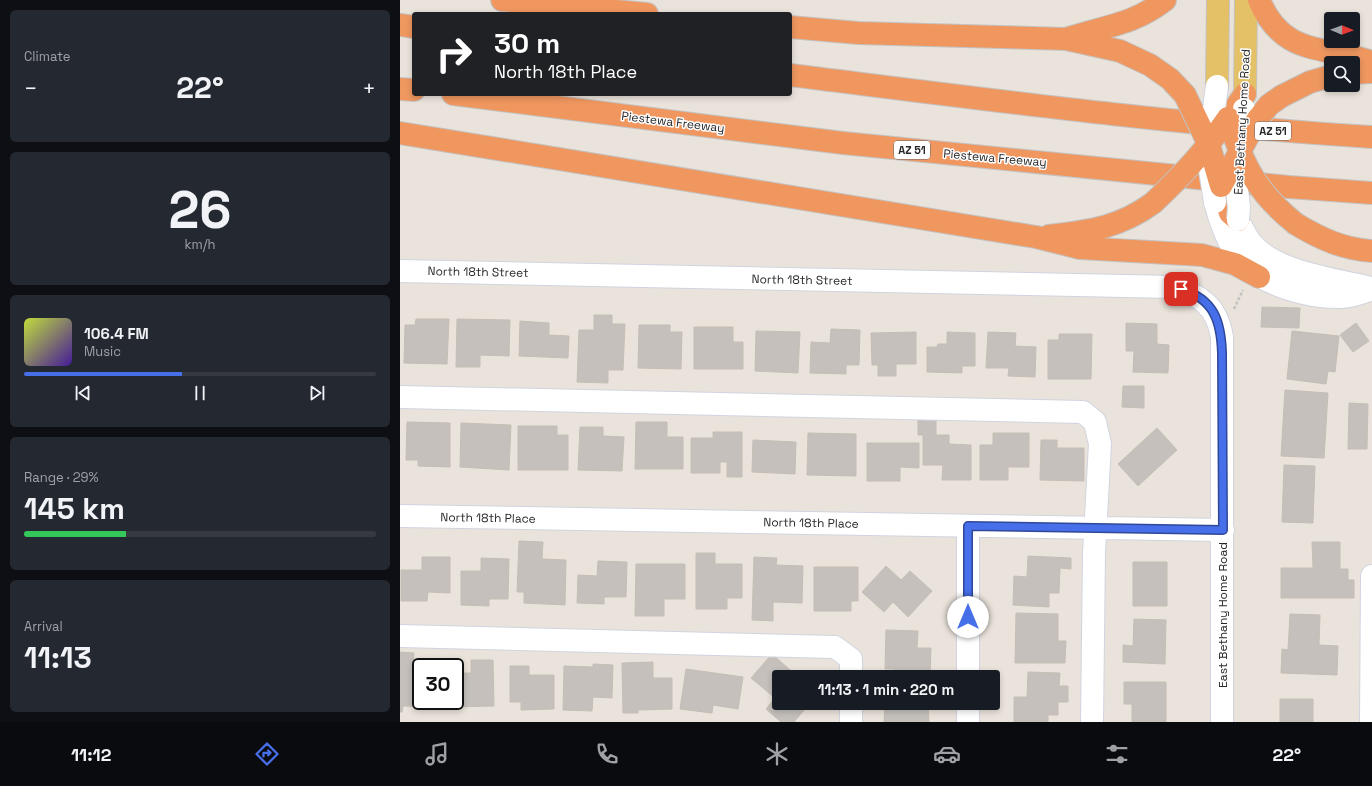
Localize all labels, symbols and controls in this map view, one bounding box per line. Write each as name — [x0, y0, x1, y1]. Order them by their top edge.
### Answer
north arrow — [1324, 12, 1360, 48]
map controls — [1324, 12, 1360, 92]
text: 30 m — [494, 25, 560, 61]
icon: right — [428, 28, 480, 80]
text: Climate — [24, 48, 70, 65]
street label: East Bethany Home Road — [1230, 49, 1254, 195]
button: search — [1324, 56, 1360, 92]
text: North 18th Place — [494, 60, 637, 83]
text: 22° — [176, 68, 224, 107]
text: − — [24, 74, 38, 102]
text: + — [362, 74, 376, 102]
street label: Piestewa Freeway — [621, 108, 725, 136]
road number: AZ 51 — [1255, 122, 1291, 140]
road number: AZ 51 — [894, 141, 930, 159]
street label: Piestewa Freeway — [943, 146, 1047, 170]
text: 26 — [168, 177, 232, 243]
text: km/h — [185, 236, 215, 253]
street label: North 18th Street — [427, 263, 529, 281]
street label: North 18th Street — [751, 271, 853, 289]
pin — [1164, 272, 1198, 306]
icon: arrive — [1170, 278, 1192, 300]
text: 106.4 FM — [84, 324, 149, 343]
text: Music — [84, 343, 121, 360]
icon: previous — [72, 382, 94, 404]
icon: pause — [189, 382, 211, 404]
icon: next — [306, 382, 328, 404]
text: Range · 29% — [24, 469, 99, 486]
text: 145 km — [24, 489, 125, 528]
street label: North 18th Place — [440, 509, 536, 527]
street label: North 18th Place — [763, 514, 859, 532]
street label: East Bethany Home Road — [1215, 542, 1231, 688]
position arrow — [947, 596, 989, 638]
text: Arrival — [24, 618, 63, 635]
text: 11:13 — [24, 638, 92, 677]
speed limit sign: 30 — [412, 658, 464, 710]
text: 11:13 · 1 min · 220 m — [818, 680, 954, 699]
icon: directions — [253, 740, 281, 768]
icon: music — [423, 740, 451, 768]
icon: phone — [593, 740, 621, 768]
icon: climate — [763, 740, 791, 768]
icon: car — [933, 740, 961, 768]
icon: filters — [1103, 740, 1131, 768]
text: 11:12 — [71, 743, 111, 766]
text: 22° — [1273, 743, 1301, 766]

